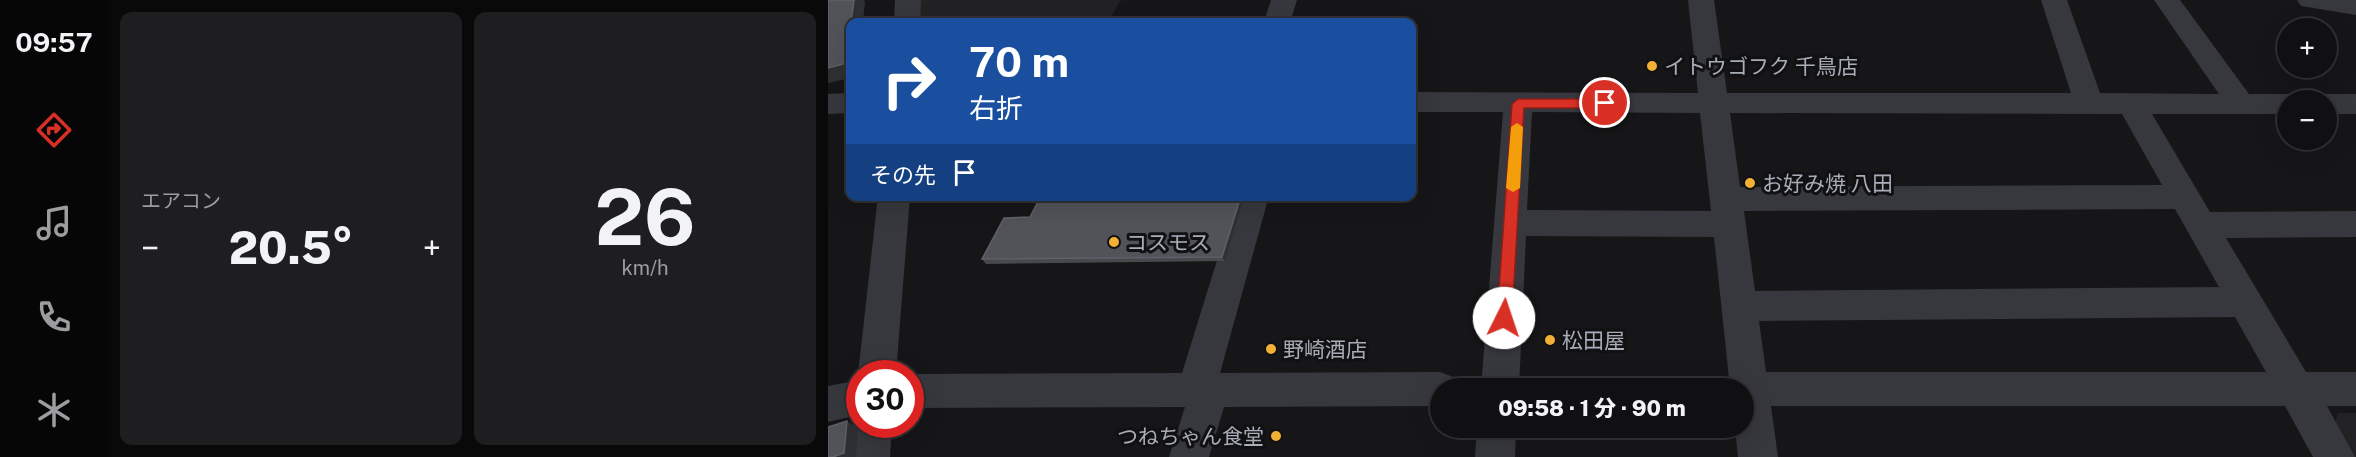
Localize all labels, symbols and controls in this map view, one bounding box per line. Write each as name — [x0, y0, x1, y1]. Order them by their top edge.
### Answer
map controls — [2277, 18, 2337, 150]
button: + — [2277, 18, 2337, 78]
text: 09:57 — [15, 26, 93, 58]
text: 70 m — [969, 37, 1069, 86]
icon: right — [870, 42, 948, 120]
place label: イトウゴフク 千鳥店 — [1664, 54, 1858, 79]
marker: イトウゴフク 千鳥店 — [1645, 59, 1659, 73]
pin — [1579, 77, 1630, 128]
icon: arrive — [1588, 86, 1621, 119]
button: − — [2277, 90, 2337, 150]
text: 右折 — [969, 92, 1023, 124]
icon: directions — [33, 109, 75, 151]
icon: arrive — [948, 156, 981, 189]
text: その先 — [870, 162, 936, 188]
text: 26 — [594, 171, 696, 263]
place label: お好み焼 八田 — [1762, 171, 1893, 196]
marker: お好み焼 八田 — [1743, 176, 1757, 190]
text: エアコン — [141, 189, 221, 213]
icon: music — [33, 202, 75, 244]
text: 20.5° — [229, 221, 353, 274]
text: − — [141, 229, 159, 267]
text: + — [423, 229, 441, 267]
place label: コスモス — [1126, 230, 1210, 255]
marker: コスモス — [1107, 235, 1121, 249]
text: km/h — [621, 256, 669, 280]
position arrow — [1472, 286, 1536, 350]
icon: phone — [33, 296, 75, 338]
place label: 松田屋 — [1562, 328, 1625, 353]
marker: 松田屋 — [1543, 333, 1557, 347]
place label: 野崎酒店 — [1283, 337, 1367, 362]
marker: 野崎酒店 — [1264, 342, 1278, 356]
speed limit sign: 30 — [846, 360, 924, 438]
icon: climate — [33, 389, 75, 431]
text: 09:58 · 1 分 · 90 m — [1498, 395, 1686, 421]
place label: つねちゃん食堂 — [1117, 424, 1264, 449]
marker: つねちゃん食堂 — [1269, 429, 1283, 443]

